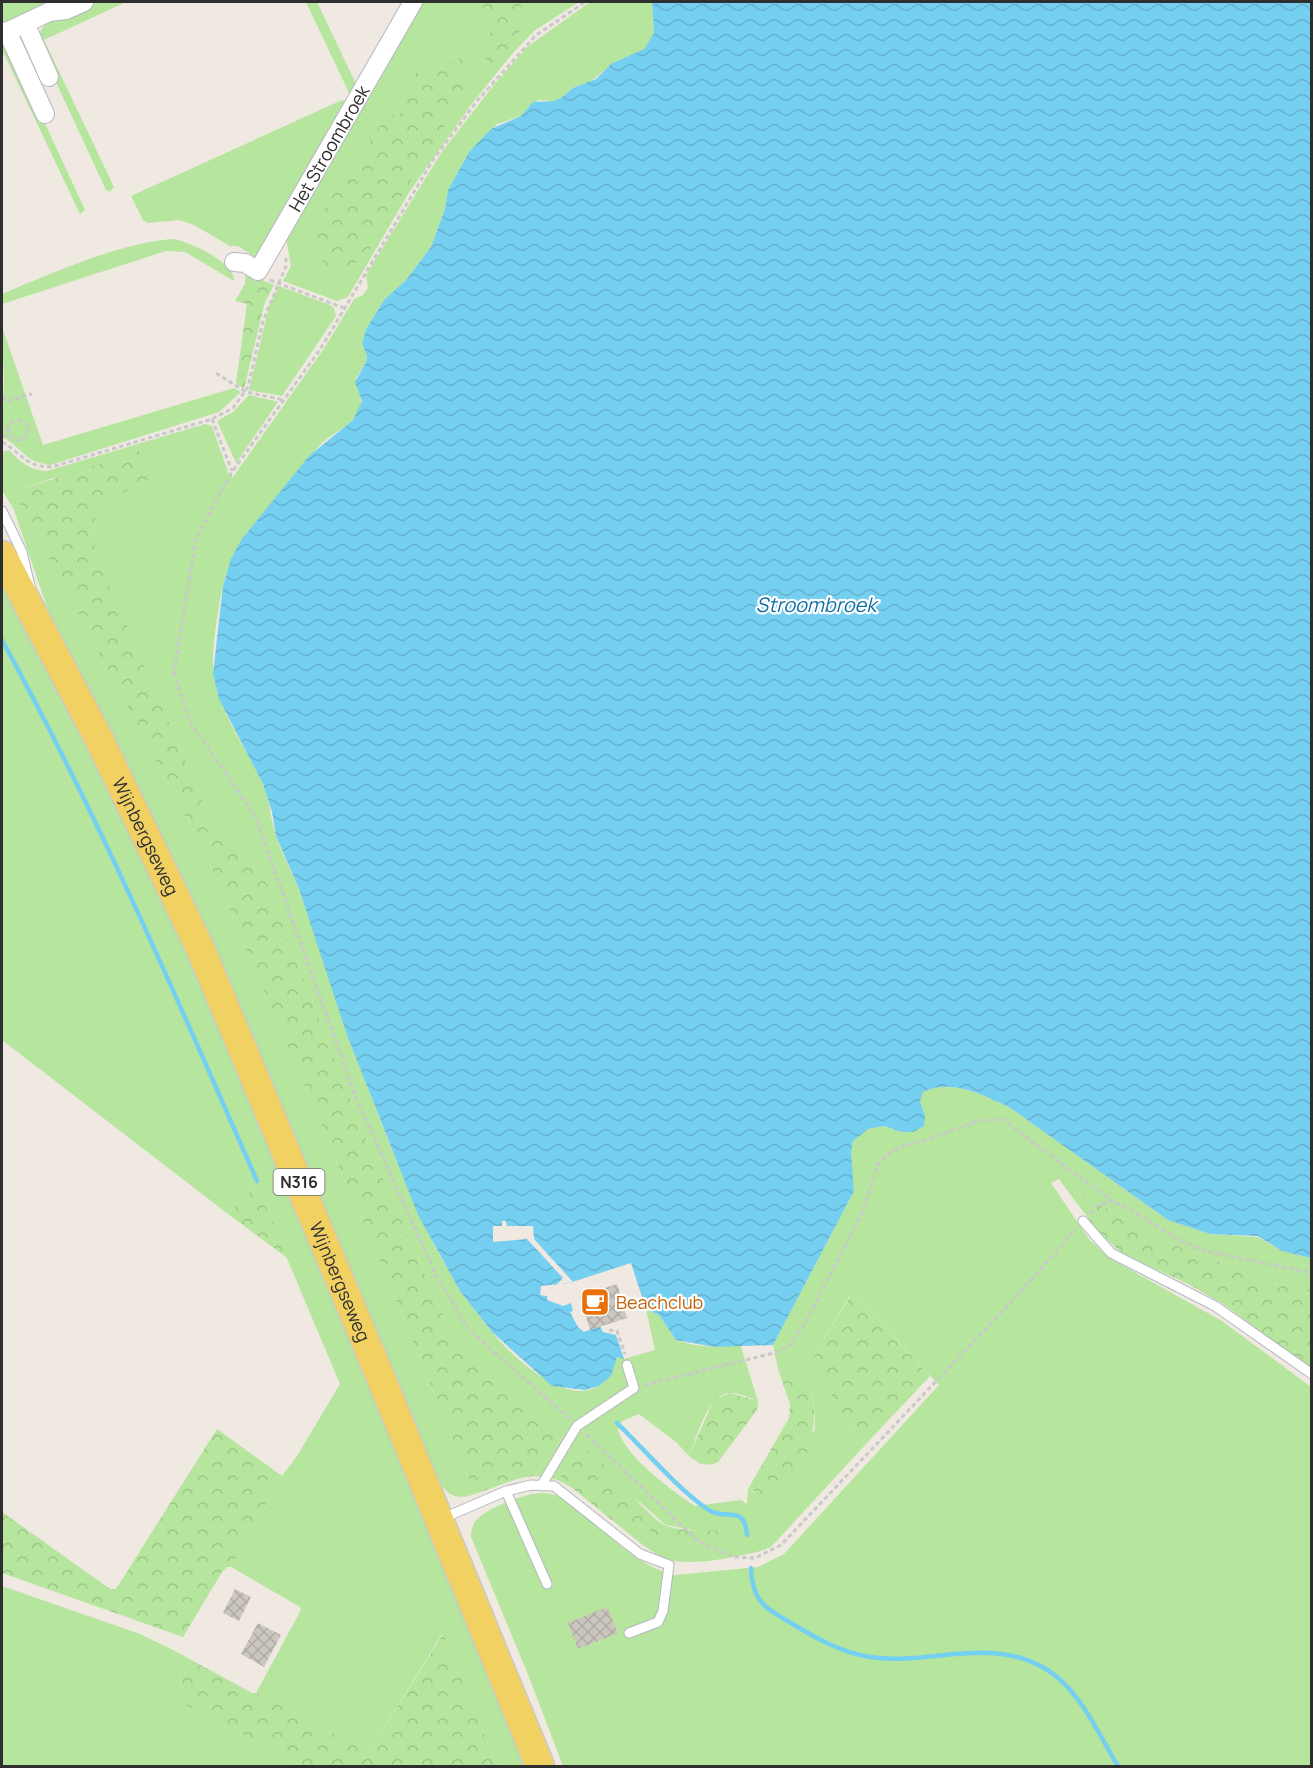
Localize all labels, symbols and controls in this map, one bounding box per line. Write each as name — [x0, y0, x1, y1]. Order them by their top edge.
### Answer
street label: Het Stroombroek — [283, 80, 375, 216]
water label: Stroombroek — [756, 591, 879, 618]
street label: Wijnbergseweg — [107, 773, 185, 899]
road number: N316 — [274, 1169, 324, 1195]
street label: Wijnbergseweg — [304, 1218, 376, 1345]
cafe icon: Beachclub — [579, 1286, 611, 1318]
place label: Beachclub — [616, 1290, 703, 1314]

